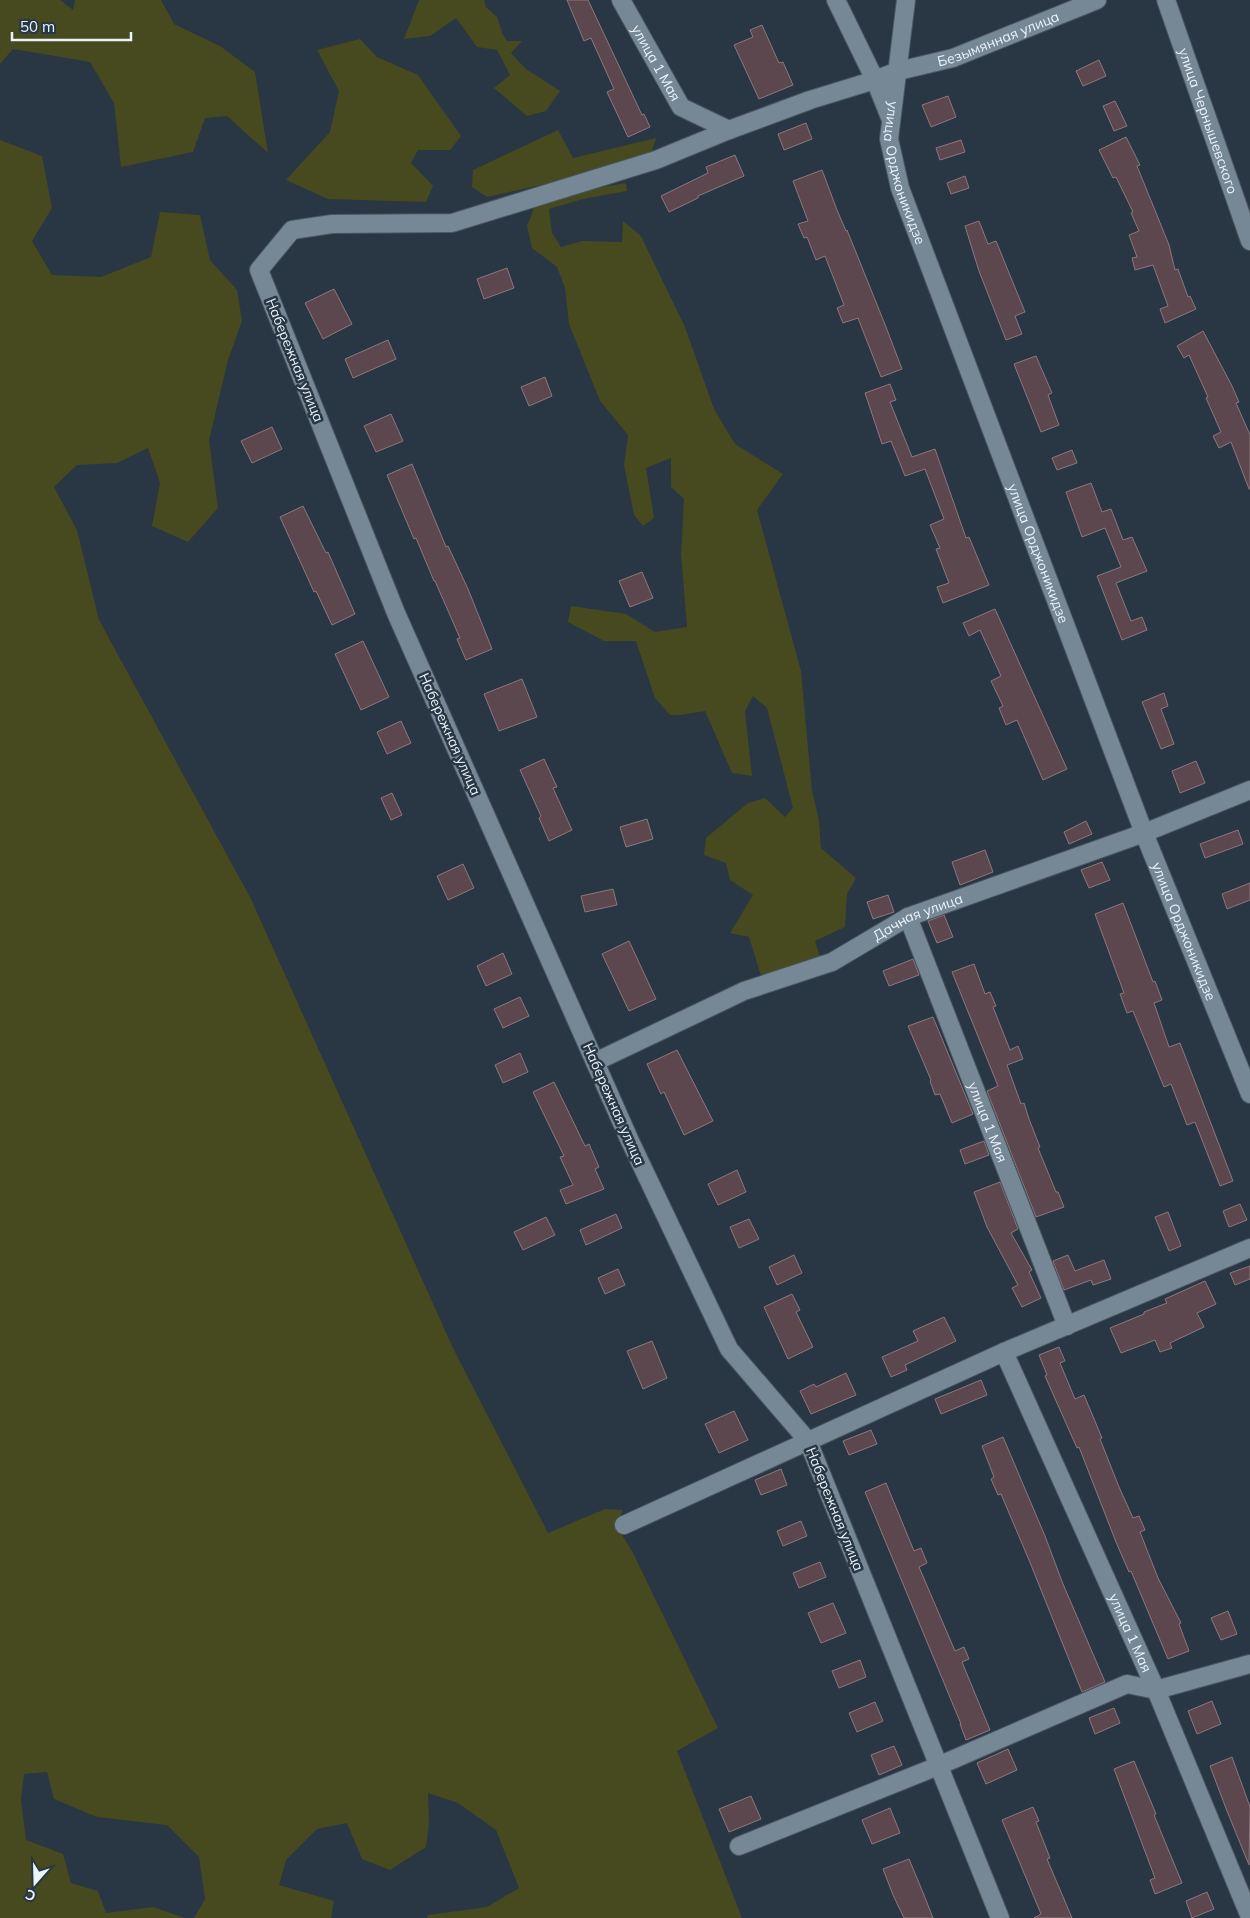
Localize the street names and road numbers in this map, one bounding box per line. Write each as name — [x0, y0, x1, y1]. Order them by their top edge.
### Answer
street label: Безымянная улица — [936, 7, 1062, 70]
street label: улица 1 Мая — [628, 21, 685, 104]
street label: улица Чернышевского — [1174, 45, 1242, 196]
street label: улица Орджоникидзе — [880, 100, 930, 247]
street label: Набережная улица — [262, 296, 328, 424]
street label: улица Орджоникидзе — [1004, 481, 1073, 626]
street label: Набережная улица — [415, 670, 485, 798]
street label: улица Орджоникидзе — [1148, 859, 1220, 1003]
street label: Дачная улица — [870, 889, 965, 945]
street label: Набережная улица — [579, 1040, 649, 1168]
street label: улица 1 Мая — [964, 1079, 1011, 1165]
street label: Набережная улица — [802, 1445, 868, 1573]
street label: улица 1 Мая — [1105, 1591, 1156, 1675]

